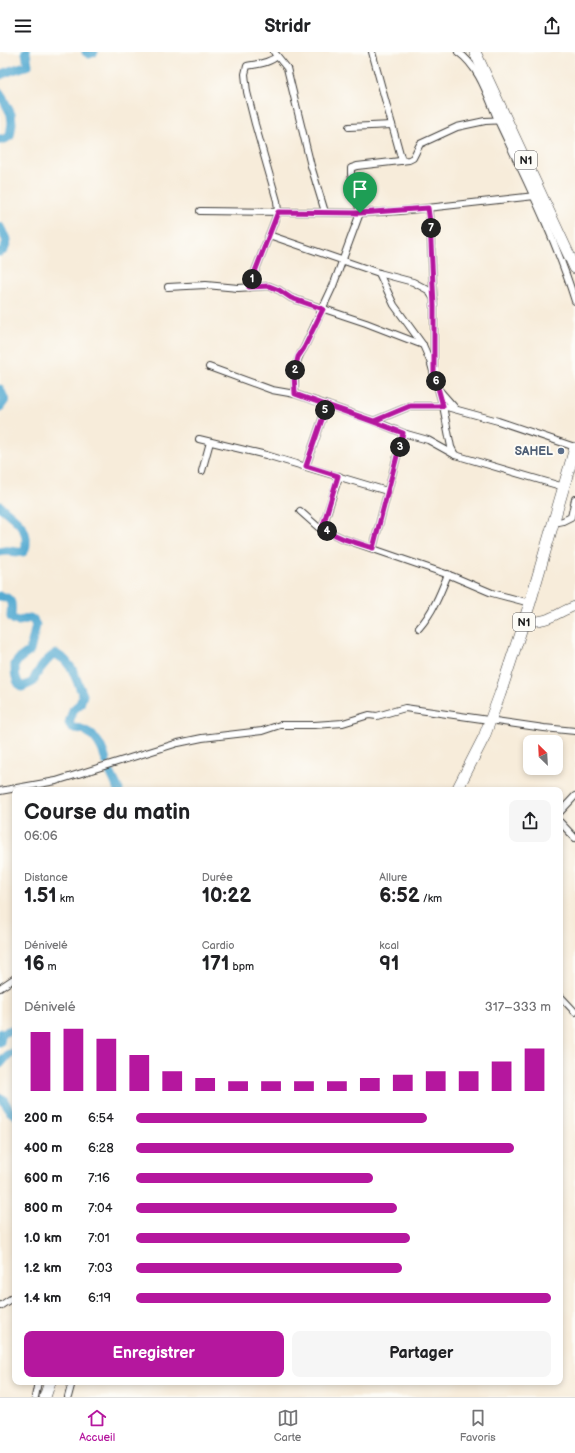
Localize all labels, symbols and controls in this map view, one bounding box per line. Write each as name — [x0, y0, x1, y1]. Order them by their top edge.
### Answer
icon: menu — [12, 15, 34, 37]
icon: share — [541, 15, 563, 37]
text: Stridr — [264, 16, 311, 37]
road number: N1 — [515, 151, 537, 169]
pin — [343, 172, 377, 213]
icon: arrive — [349, 178, 371, 200]
pin: 7 — [421, 218, 441, 238]
text: 7 — [428, 221, 434, 234]
pin: 1 — [242, 269, 262, 289]
text: 1 — [250, 272, 254, 285]
pin: 2 — [285, 360, 305, 380]
text: 2 — [292, 363, 298, 376]
pin: 6 — [426, 371, 446, 391]
text: 6 — [433, 374, 439, 387]
pin: 5 — [315, 400, 335, 420]
text: 5 — [322, 403, 328, 416]
pin: 3 — [390, 437, 410, 457]
text: 3 — [397, 440, 403, 453]
place label: SAHEL — [515, 444, 553, 459]
marker: SAHEL — [556, 446, 566, 456]
pin: 4 — [317, 521, 337, 541]
text: 4 — [324, 524, 330, 537]
road number: N1 — [513, 613, 535, 631]
north arrow — [523, 735, 563, 775]
map controls — [523, 735, 563, 775]
text: Course du matin — [24, 799, 190, 826]
button: share — [509, 800, 551, 842]
text: 06:06 — [24, 828, 58, 844]
text: Distance — [24, 871, 68, 884]
text: Durée — [202, 871, 233, 884]
text: Allure — [379, 871, 407, 884]
text: 1.51 — [24, 884, 57, 908]
text: 10:22 — [202, 884, 251, 908]
text: 6:52 — [379, 884, 420, 908]
text: km — [57, 892, 74, 905]
text: /km — [420, 892, 442, 905]
text: Dénivelé — [24, 939, 68, 952]
text: Cardio — [202, 939, 235, 952]
text: kcal — [379, 939, 399, 952]
text: 16 — [24, 952, 45, 976]
text: 171 — [202, 952, 230, 976]
text: 91 — [379, 952, 399, 976]
text: m — [45, 960, 57, 973]
text: bpm — [230, 960, 254, 973]
text: Dénivelé — [24, 999, 75, 1015]
text: 317–333 m — [485, 999, 551, 1015]
text: 200 m — [24, 1110, 62, 1126]
text: 6:54 — [88, 1110, 114, 1126]
text: 400 m — [24, 1140, 62, 1156]
text: 6:28 — [88, 1140, 114, 1156]
text: 600 m — [24, 1170, 63, 1186]
text: 7:16 — [88, 1170, 110, 1186]
text: 800 m — [24, 1200, 63, 1216]
text: 7:04 — [88, 1200, 113, 1216]
text: 1.0 km — [24, 1230, 62, 1246]
text: 7:01 — [88, 1230, 110, 1246]
text: 1.2 km — [24, 1260, 62, 1276]
text: 7:03 — [88, 1260, 113, 1276]
text: 1.4 km — [24, 1290, 61, 1306]
text: 6:19 — [88, 1290, 111, 1306]
button: Enregistrer — [24, 1331, 284, 1377]
button: Partager — [292, 1331, 551, 1377]
tab: Accueil — [79, 1407, 115, 1444]
tab: Carte — [274, 1407, 301, 1444]
tab: Favoris — [460, 1407, 496, 1444]

